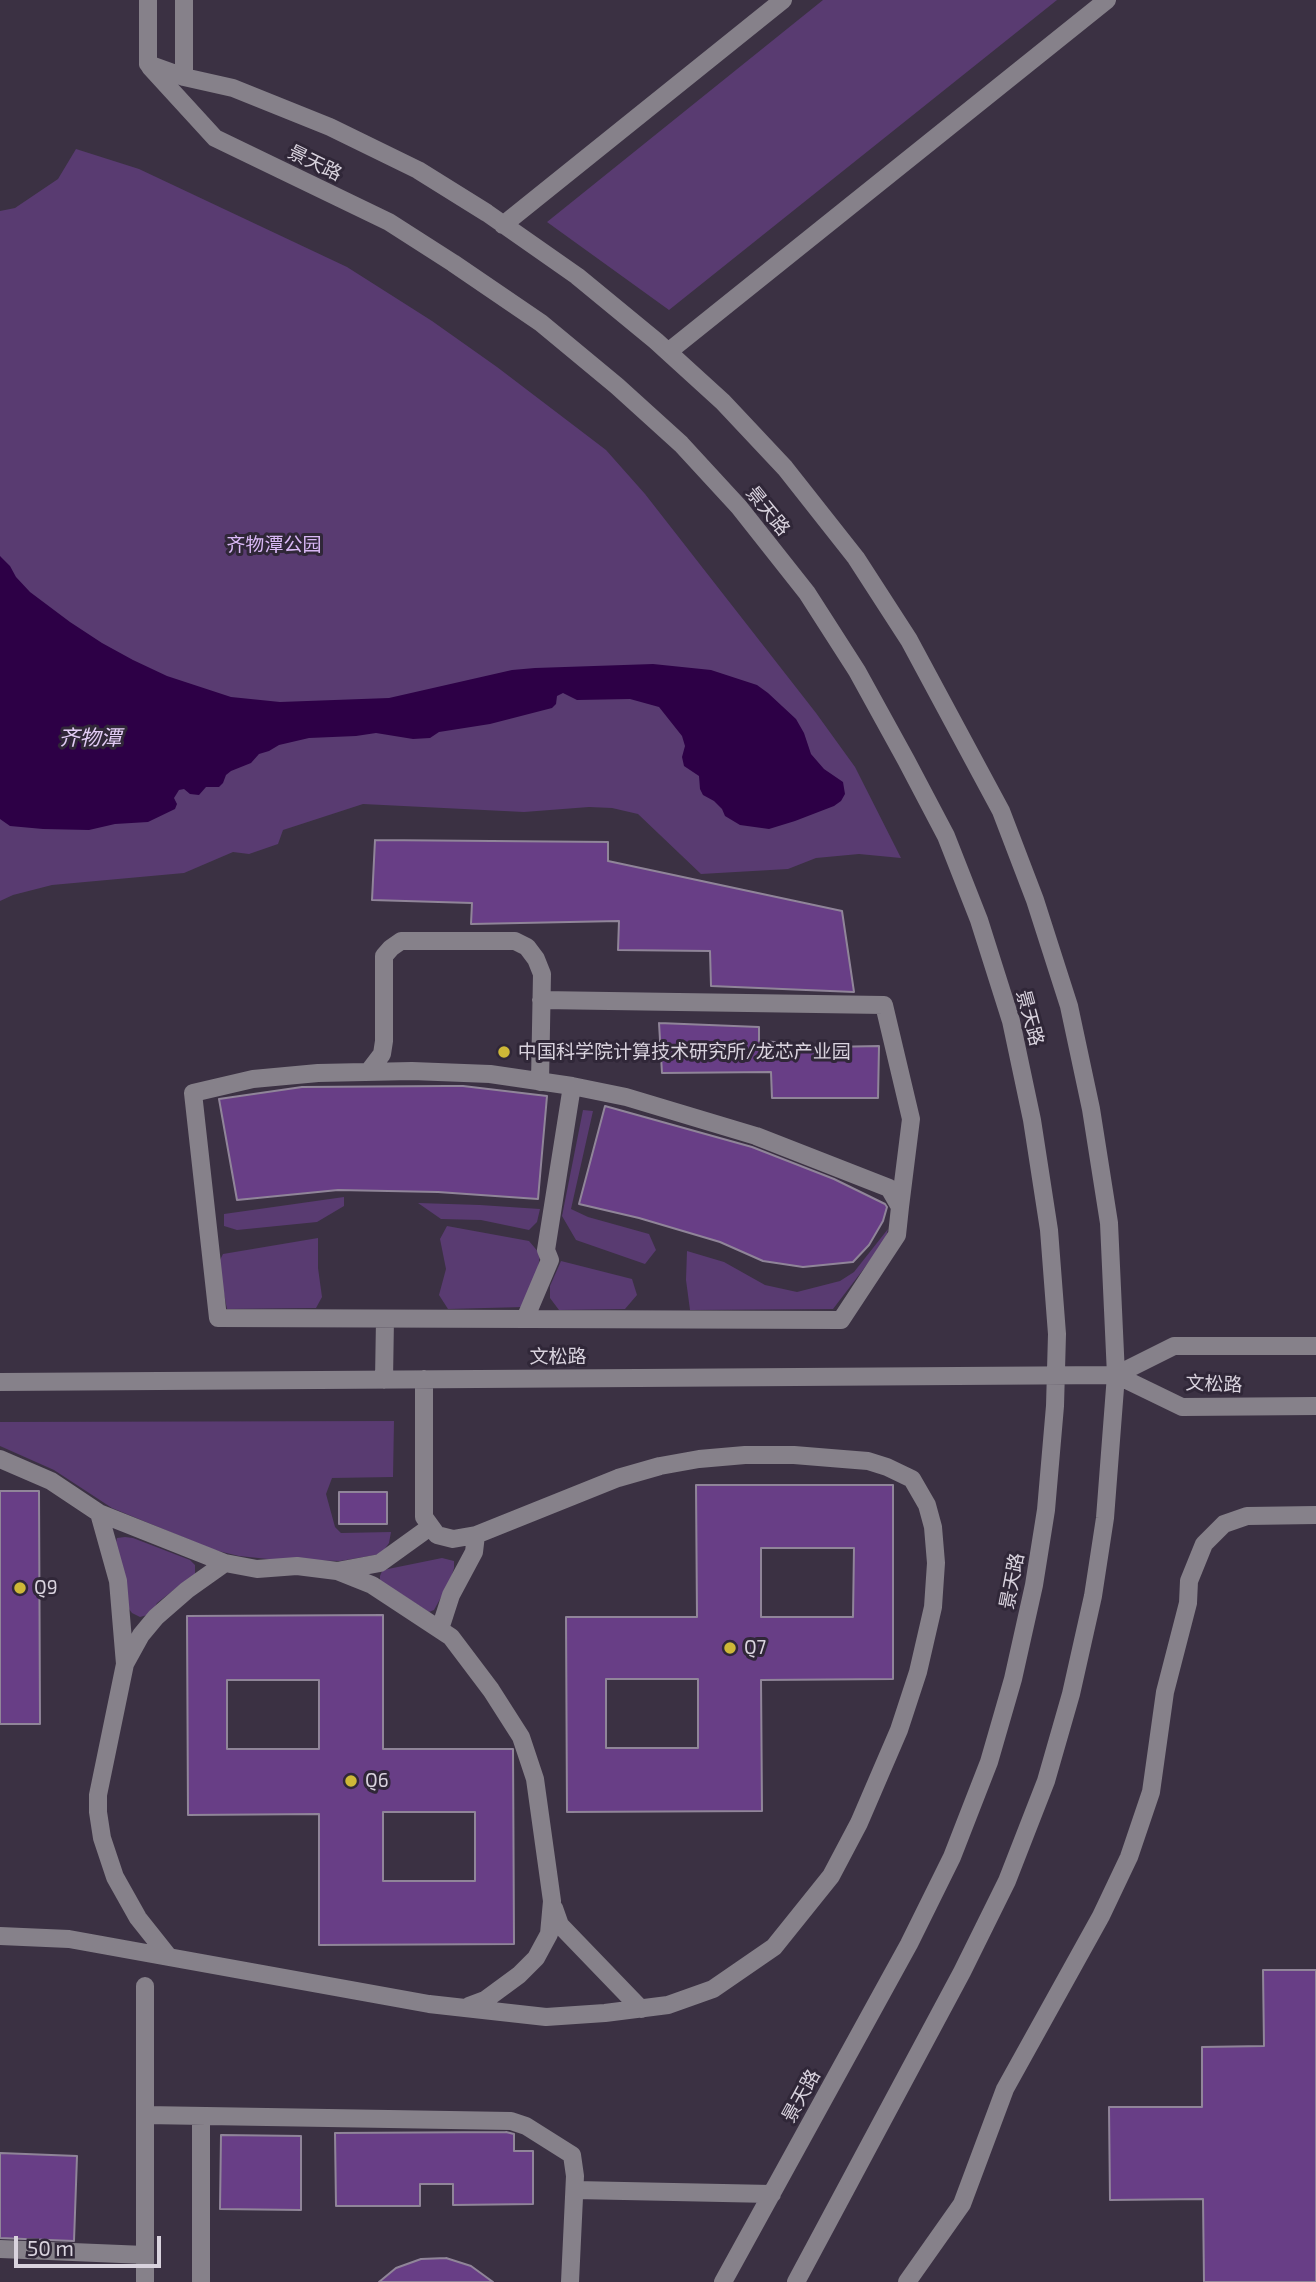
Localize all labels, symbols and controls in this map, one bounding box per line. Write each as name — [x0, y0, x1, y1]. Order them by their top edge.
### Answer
street label: 景天路 — [284, 140, 346, 186]
street label: 景天路 — [741, 482, 795, 540]
park label: 齐物潭公园 — [227, 534, 321, 556]
water label: 齐物潭 — [59, 725, 121, 751]
street label: 景天路 — [1012, 988, 1048, 1048]
place label: 中国科学院计算技术研究所/龙芯产业园 — [518, 1041, 851, 1063]
marker: 中国科学院计算技术研究所/龙芯产业园 — [496, 1044, 512, 1060]
street label: 文松路 — [530, 1346, 586, 1368]
street label: 文松路 — [1185, 1372, 1243, 1396]
street label: 景天路 — [995, 1551, 1029, 1611]
place label: Q9 — [34, 1577, 58, 1599]
marker: Q9 — [12, 1580, 28, 1596]
place label: Q7 — [744, 1637, 766, 1659]
marker: Q7 — [722, 1640, 738, 1656]
place label: Q6 — [365, 1770, 389, 1792]
marker: Q6 — [343, 1773, 359, 1789]
street label: 景天路 — [777, 2066, 825, 2126]
scale bar — [18, 2222, 164, 2266]
text: 50 m — [27, 2235, 74, 2260]

